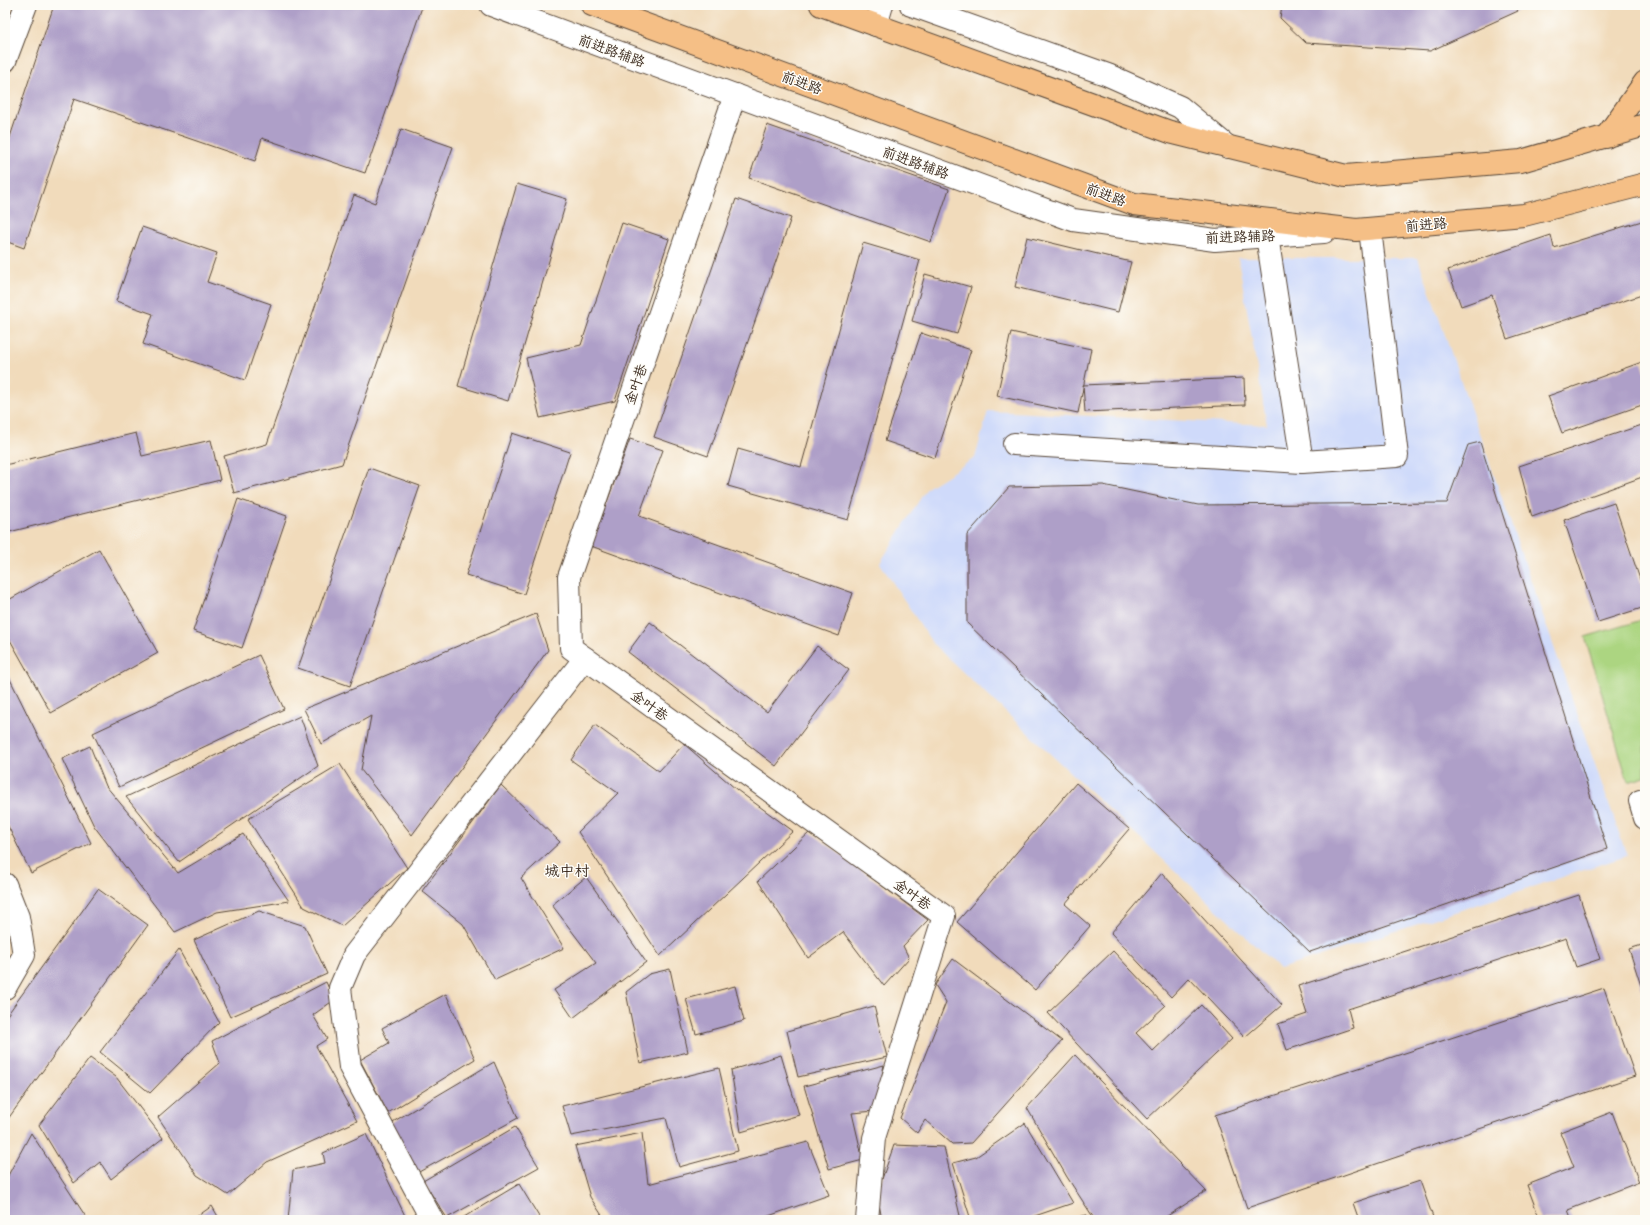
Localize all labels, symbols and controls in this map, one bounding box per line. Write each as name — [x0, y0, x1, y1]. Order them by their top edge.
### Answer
street label: 前进路辅路 — [576, 29, 648, 71]
street label: 前进路 — [779, 66, 825, 98]
street label: 前进路辅路 — [880, 141, 952, 183]
street label: 前进路 — [1083, 178, 1129, 210]
street label: 前进路 — [1404, 213, 1448, 235]
street label: 前进路辅路 — [1205, 225, 1275, 247]
street label: 金叶巷 — [619, 360, 651, 407]
street label: 金叶巷 — [627, 685, 673, 726]
district label: 城中村 — [544, 860, 590, 880]
street label: 金叶巷 — [890, 874, 936, 915]

